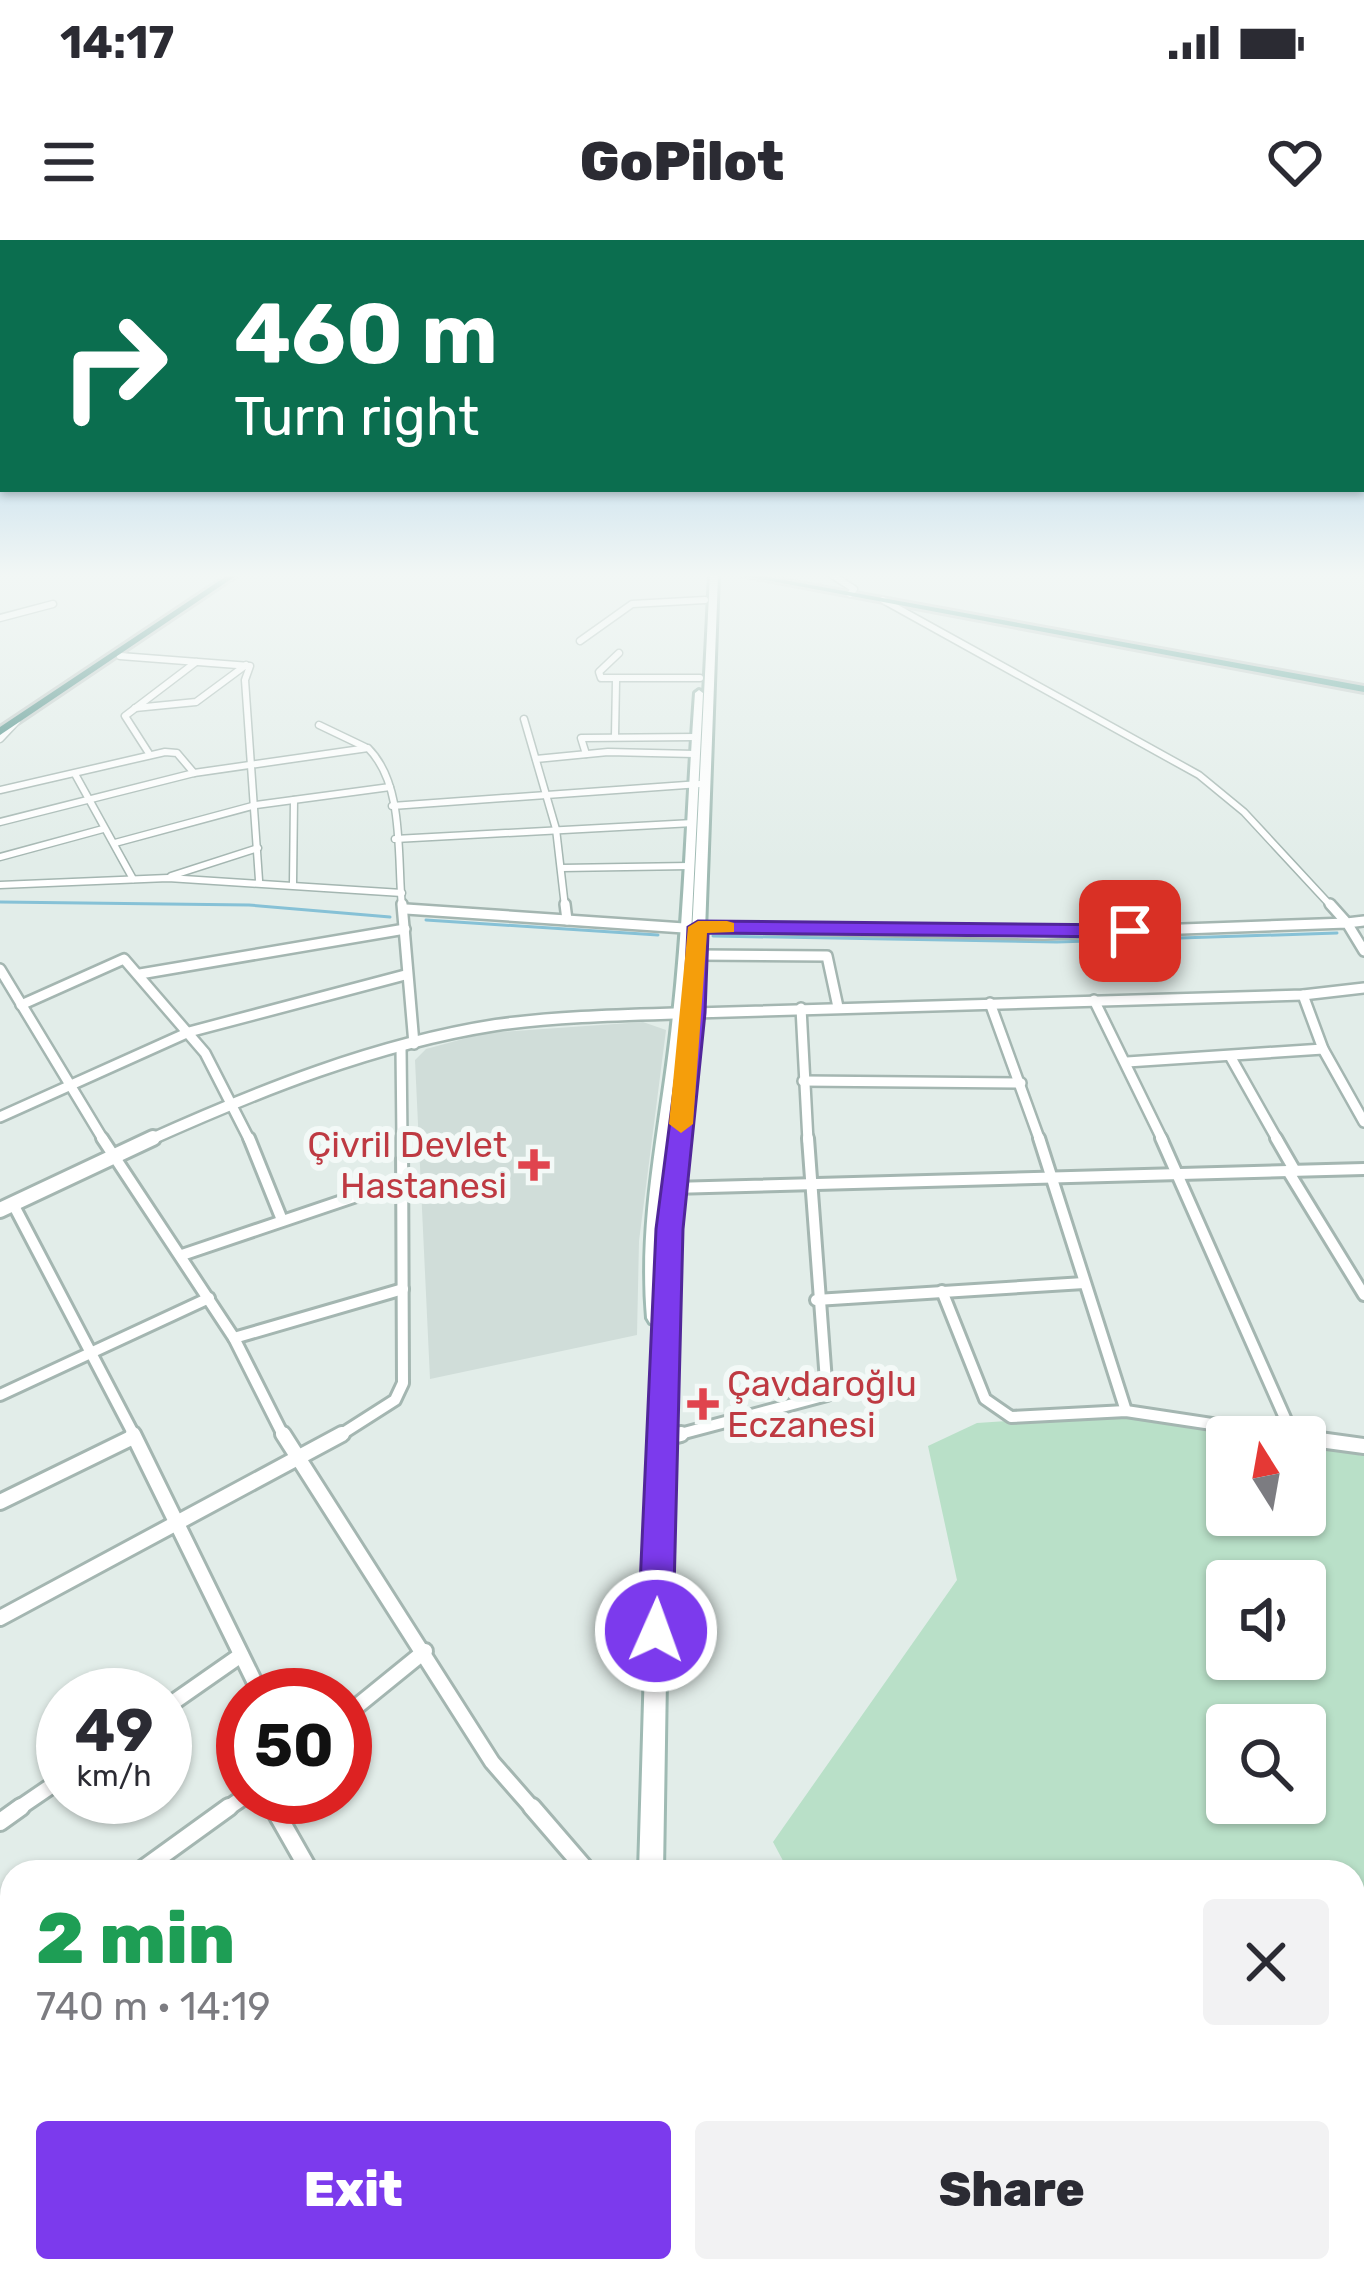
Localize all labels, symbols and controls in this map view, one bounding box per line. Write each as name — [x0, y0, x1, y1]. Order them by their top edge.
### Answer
text: 14:17 — [60, 16, 174, 69]
icon: menu — [36, 129, 102, 195]
icon: heart — [1262, 129, 1328, 195]
text: GoPilot — [580, 130, 784, 194]
text: 460 m — [234, 284, 498, 384]
icon: right — [36, 288, 192, 444]
text: Turn right — [234, 385, 479, 449]
pin — [1079, 880, 1181, 982]
icon: arrive — [1097, 898, 1163, 964]
place label: Çivril Devlet Hastanesi — [307, 1123, 507, 1207]
marker: Çivril Devlet Hastanesi — [518, 1149, 550, 1181]
place label: Çavdaroğlu Eczanesi — [727, 1362, 917, 1446]
marker: Çavdaroğlu Eczanesi — [690, 1391, 716, 1417]
north arrow — [1206, 1416, 1326, 1536]
map controls — [1206, 1416, 1326, 1824]
button: sound — [1206, 1560, 1326, 1680]
position arrow — [593, 1568, 719, 1694]
speed limit sign: 50 — [216, 1668, 372, 1824]
text: 49 — [74, 1695, 154, 1766]
button: search — [1206, 1704, 1326, 1824]
text: km/h — [77, 1758, 151, 1794]
text: 2 min — [36, 1896, 235, 1981]
button: close — [1203, 1899, 1329, 2025]
text: 740 m · 14:19 — [36, 1984, 271, 2030]
button: Exit — [36, 2121, 671, 2259]
button: Share — [695, 2121, 1329, 2259]

